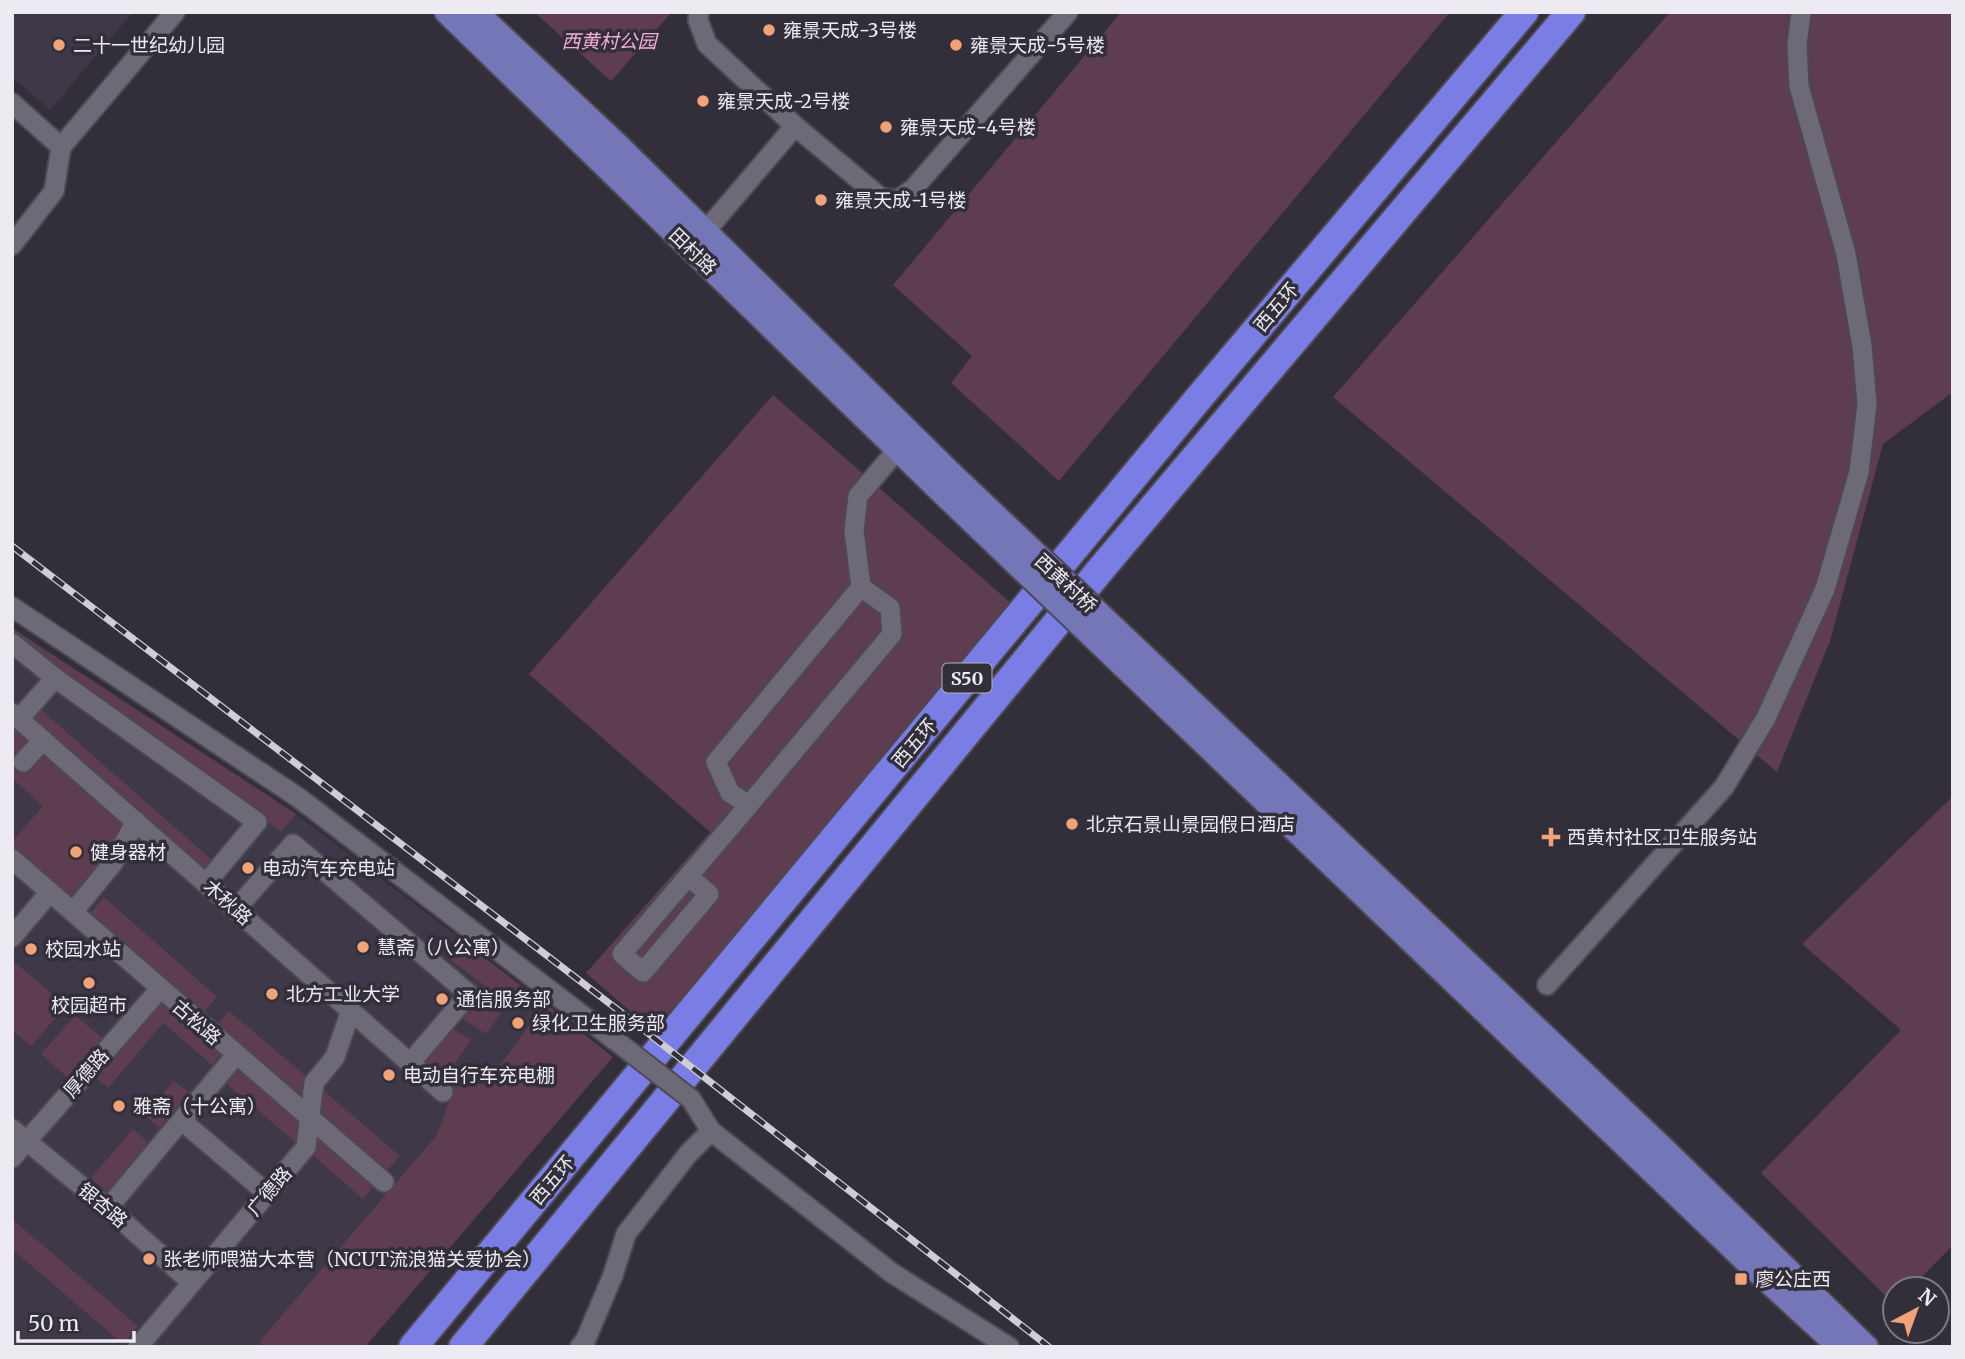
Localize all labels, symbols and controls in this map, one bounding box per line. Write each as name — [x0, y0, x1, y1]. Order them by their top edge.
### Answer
place label: 雍景天成-3号楼 — [783, 18, 917, 42]
marker: 雍景天成-3号楼 — [761, 22, 777, 38]
park label: 西黄村公园 — [561, 29, 659, 53]
place label: 二十一世纪幼儿园 — [73, 33, 225, 57]
place label: 雍景天成-5号楼 — [970, 33, 1105, 57]
marker: 二十一世纪幼儿园 — [51, 37, 67, 53]
marker: 雍景天成-5号楼 — [948, 37, 964, 53]
place label: 雍景天成-2号楼 — [717, 89, 850, 113]
marker: 雍景天成-2号楼 — [695, 93, 711, 109]
place label: 雍景天成-4号楼 — [900, 115, 1036, 139]
marker: 雍景天成-4号楼 — [878, 119, 894, 135]
place label: 雍景天成-1号楼 — [835, 188, 966, 212]
marker: 雍景天成-1号楼 — [813, 192, 829, 208]
street label: 田村路 — [664, 223, 722, 279]
street label: 西五环 — [1248, 277, 1304, 337]
street label: 西黄村桥 — [1030, 548, 1102, 618]
road number: S50 — [942, 664, 992, 692]
street label: 西五环 — [886, 713, 942, 773]
place label: 北京石景山景园假日酒店 — [1086, 812, 1295, 836]
marker: 北京石景山景园假日酒店 — [1064, 816, 1080, 832]
place label: 西黄村社区卫生服务站 — [1567, 825, 1757, 849]
marker: 西黄村社区卫生服务站 — [1541, 827, 1561, 847]
place label: 健身器材 — [90, 840, 166, 864]
marker: 健身器材 — [68, 844, 84, 860]
place label: 电动汽车充电站 — [262, 856, 395, 880]
marker: 电动汽车充电站 — [240, 860, 256, 876]
street label: 木秋路 — [199, 874, 257, 930]
place label: 慧斋（八公寓） — [377, 935, 510, 959]
place label: 校园水站 — [45, 937, 121, 961]
marker: 慧斋（八公寓） — [355, 939, 371, 955]
marker: 校园水站 — [23, 941, 39, 957]
marker: 校园超市 — [81, 975, 97, 991]
place label: 北方工业大学 — [286, 982, 400, 1006]
marker: 北方工业大学 — [264, 986, 280, 1002]
place label: 通信服务部 — [456, 987, 551, 1011]
marker: 通信服务部 — [434, 991, 450, 1007]
place label: 校园超市 — [51, 993, 127, 1017]
street label: 古松路 — [168, 994, 226, 1050]
place label: 绿化卫生服务部 — [532, 1011, 665, 1035]
marker: 绿化卫生服务部 — [510, 1015, 526, 1031]
street label: 厚德路 — [58, 1044, 114, 1102]
place label: 电动自行车充电棚 — [403, 1063, 555, 1087]
marker: 电动自行车充电棚 — [381, 1067, 397, 1083]
place label: 雅斋（十公寓） — [133, 1094, 266, 1118]
marker: 雅斋（十公寓） — [111, 1098, 127, 1114]
street label: 西五环 — [524, 1150, 580, 1210]
street label: 广德路 — [241, 1161, 297, 1221]
street label: 银杏路 — [73, 1177, 133, 1233]
place label: 张老师喂猫大本营（NCUT流浪猫关爱协会） — [163, 1247, 541, 1271]
marker: 张老师喂猫大本营（NCUT流浪猫关爱协会） — [141, 1251, 157, 1267]
place label: 廖公庄西 — [1755, 1267, 1831, 1291]
marker: 廖公庄西 — [1733, 1271, 1749, 1287]
north arrow — [1881, 1275, 1951, 1345]
text: N — [1914, 1283, 1941, 1311]
scale bar — [18, 1300, 133, 1344]
text: 50 m — [28, 1310, 79, 1337]

